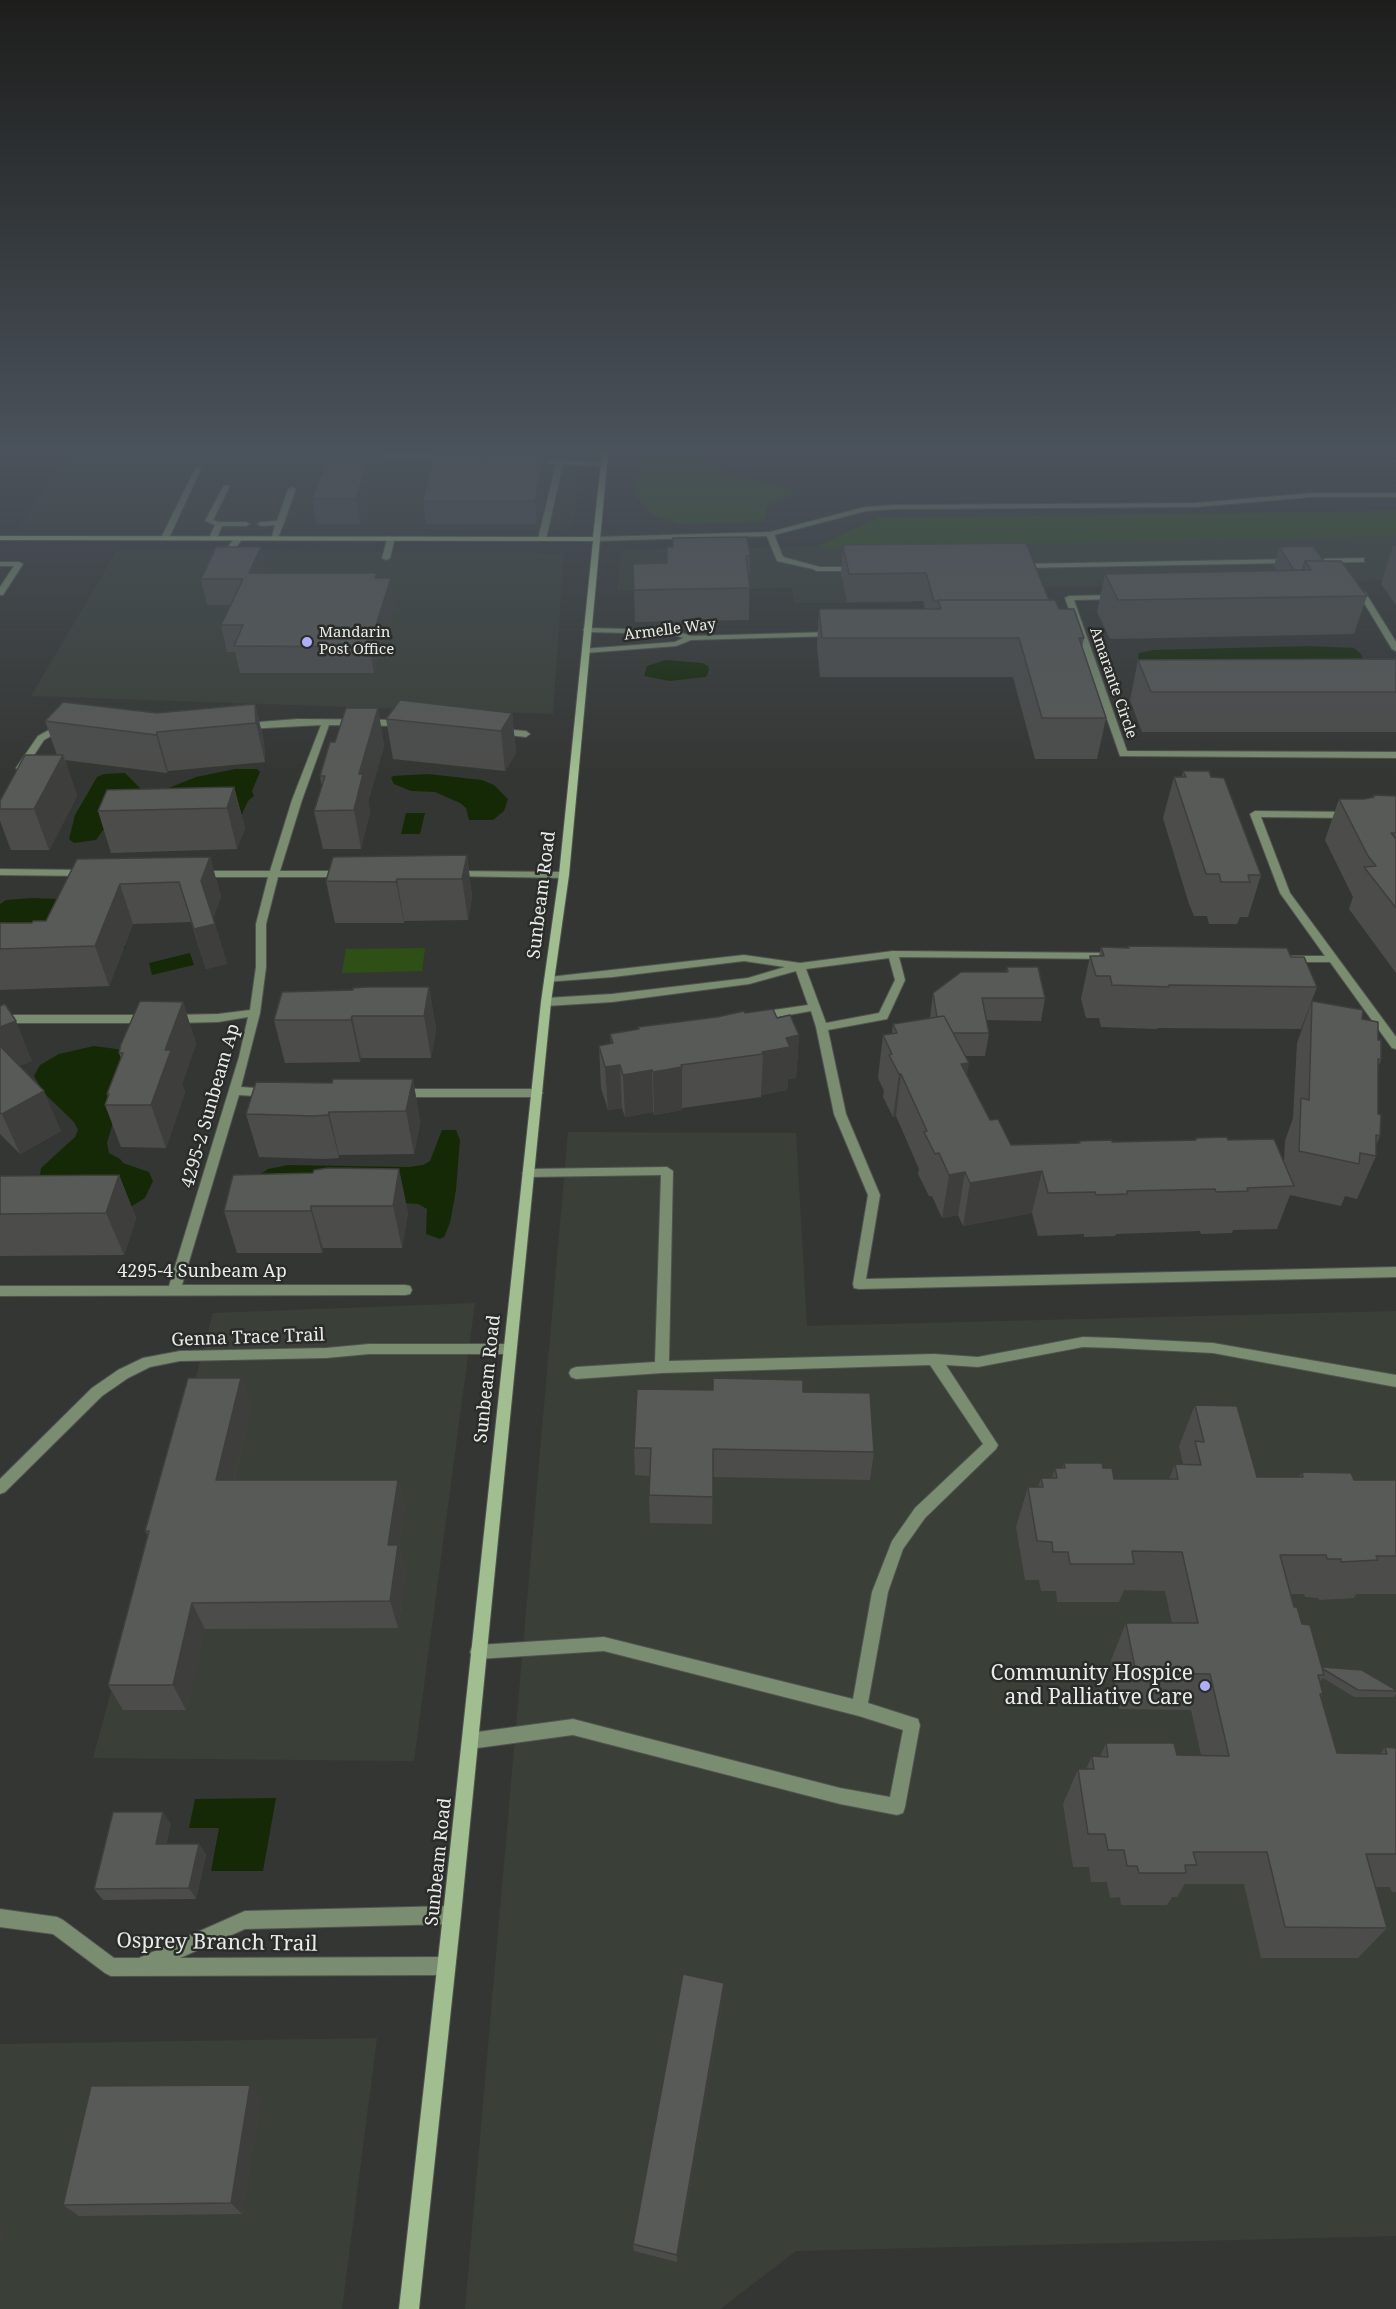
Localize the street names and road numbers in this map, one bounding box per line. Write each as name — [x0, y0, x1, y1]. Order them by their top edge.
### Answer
street label: Armelle Way — [623, 615, 717, 645]
street label: Amarante Circle — [1086, 625, 1140, 741]
street label: Sunbeam Road — [523, 830, 561, 960]
street label: 4295-2 Sunbeam Ap — [177, 1021, 245, 1191]
street label: 4295-4 Sunbeam Ap — [117, 1261, 287, 1283]
street label: Sunbeam Road — [471, 1314, 505, 1444]
street label: Genna Trace Trail — [171, 1325, 325, 1351]
street label: Sunbeam Road — [422, 1797, 456, 1927]
street label: Osprey Branch Trail — [116, 1929, 318, 1957]

